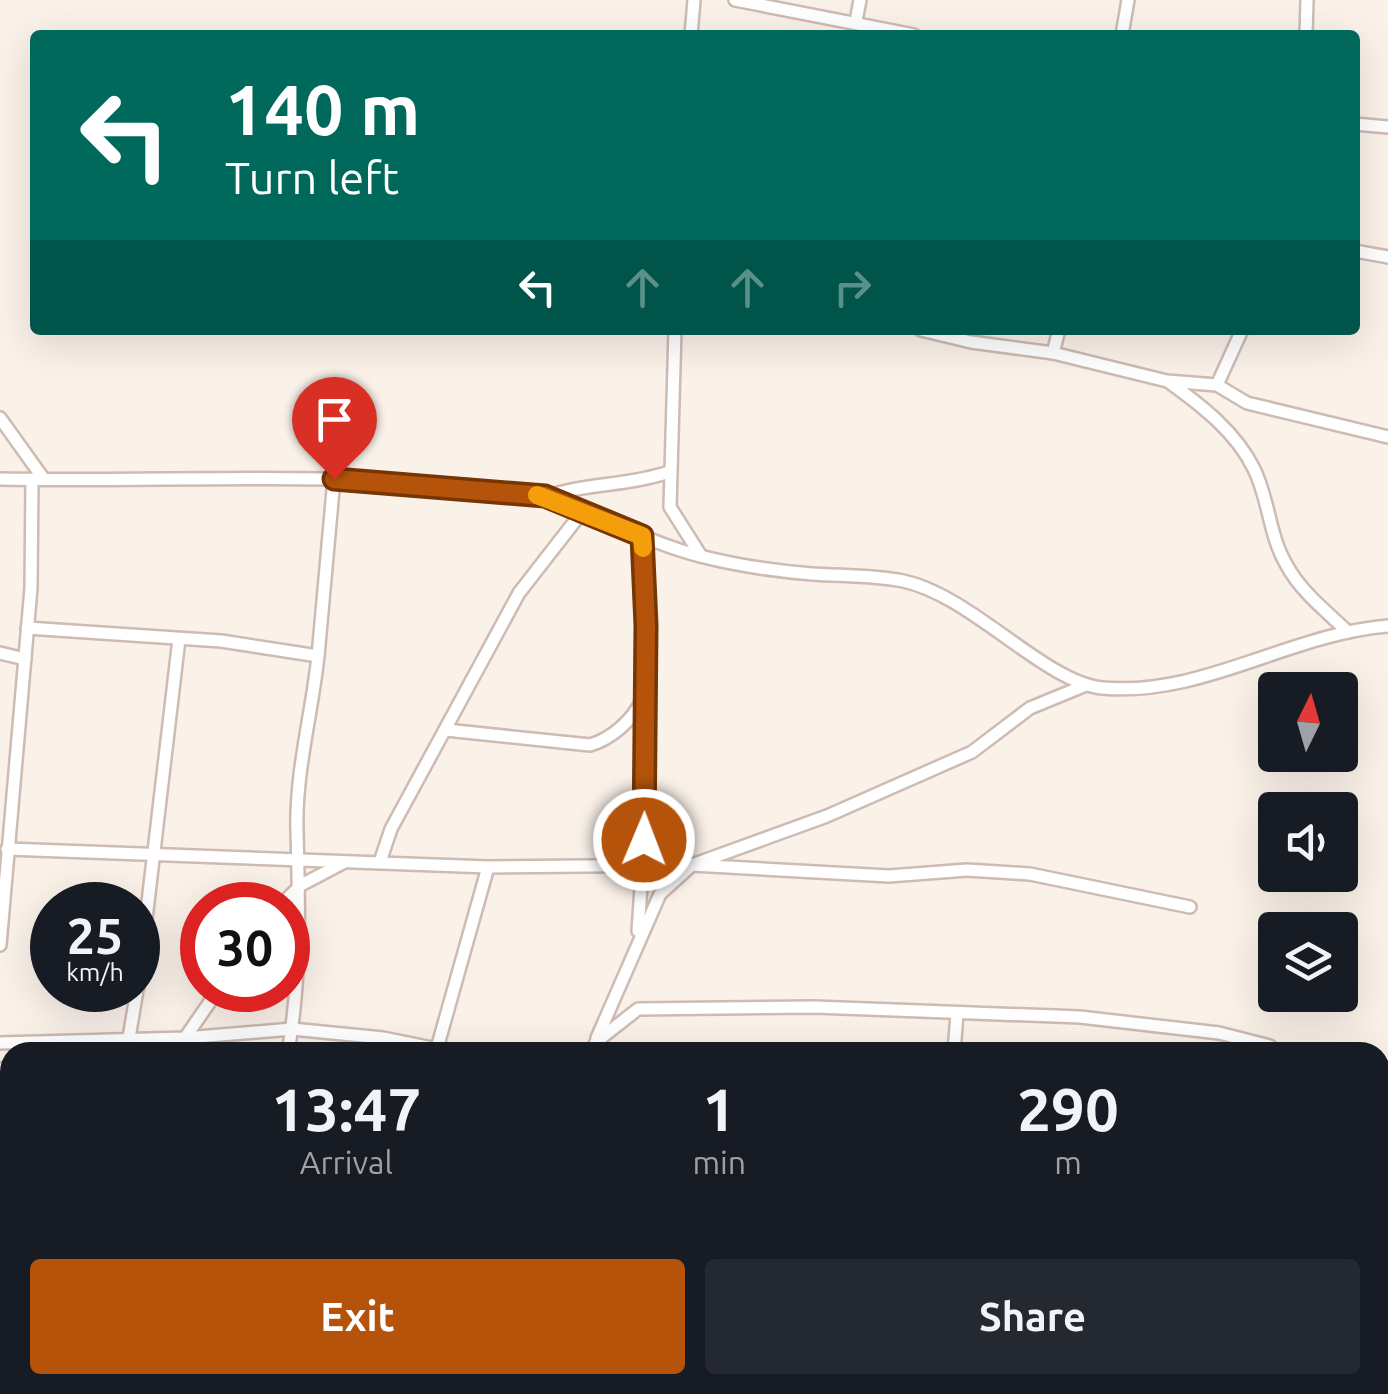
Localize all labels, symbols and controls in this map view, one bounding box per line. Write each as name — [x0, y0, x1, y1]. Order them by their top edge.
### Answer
icon: left — [60, 70, 190, 200]
text: 140 m — [225, 70, 420, 148]
text: Turn left — [225, 152, 399, 203]
icon: left — [510, 260, 565, 315]
icon: ahead — [615, 260, 670, 315]
icon: ahead — [720, 260, 775, 315]
icon: right — [825, 260, 880, 315]
pin — [292, 377, 377, 480]
icon: arrive — [307, 392, 362, 447]
north arrow — [1258, 672, 1358, 772]
map controls — [1258, 672, 1358, 1012]
position arrow — [592, 788, 696, 892]
button: sound — [1258, 792, 1358, 892]
speed limit sign: 30 — [180, 882, 310, 1012]
text: 25 — [67, 907, 123, 963]
button: layers — [1258, 912, 1358, 1012]
text: km/h — [66, 958, 124, 986]
text: 13:47 — [271, 1075, 421, 1142]
text: 1 — [702, 1075, 736, 1142]
text: 290 — [1017, 1075, 1119, 1142]
text: Arrival — [300, 1144, 393, 1180]
text: min — [692, 1144, 746, 1180]
text: m — [1054, 1144, 1082, 1180]
button: Exit — [30, 1259, 685, 1374]
button: Share — [705, 1259, 1360, 1374]

